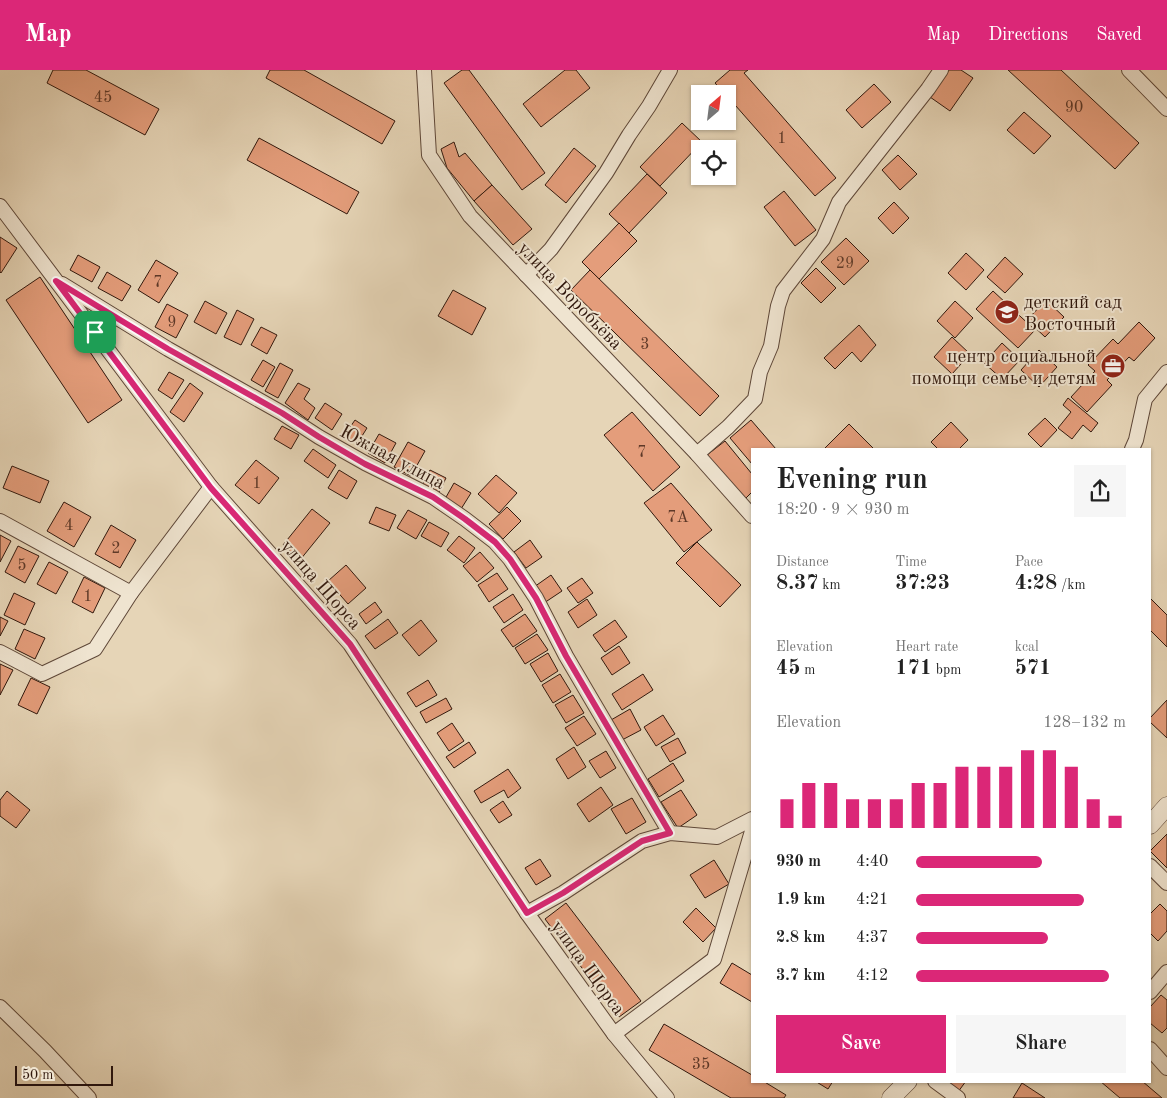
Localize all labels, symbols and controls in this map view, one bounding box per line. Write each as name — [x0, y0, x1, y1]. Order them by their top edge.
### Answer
text: Map — [25, 23, 72, 47]
text: Map — [927, 26, 960, 44]
text: Directions — [988, 26, 1068, 44]
text: Saved — [1096, 26, 1142, 44]
north arrow — [691, 85, 736, 130]
map controls — [691, 85, 736, 185]
house number: 45 — [94, 90, 112, 106]
house number: 90 — [1065, 100, 1083, 116]
house number: 1 — [777, 131, 787, 147]
button: locate — [691, 140, 736, 185]
street label: улица Воробьёва — [513, 239, 626, 355]
house number: 29 — [836, 256, 854, 272]
house number: 7 — [153, 275, 163, 291]
place label: детский сад Восточный — [1024, 294, 1122, 335]
school or university icon: детский сад Восточный — [994, 299, 1020, 325]
pin — [74, 311, 116, 353]
house number: 9 — [167, 315, 177, 331]
icon: arrive — [81, 318, 109, 346]
house number: 3 — [640, 337, 650, 353]
place label: центр социальной помощи семье и детям — [912, 348, 1096, 389]
office icon: центр социальной помощи семье и детям — [1100, 353, 1126, 379]
street label: Южная улица — [336, 423, 448, 494]
house number: 7 — [637, 445, 647, 461]
button: share — [1074, 465, 1126, 517]
text: Evening run — [776, 467, 928, 495]
house number: 1 — [252, 476, 262, 492]
text: 18:20 · 9 × 930 m — [776, 502, 909, 518]
house number: 7А — [667, 510, 689, 526]
house number: 4 — [64, 518, 74, 534]
street label: улица Щорса — [276, 537, 364, 635]
house number: 2 — [111, 541, 121, 557]
text: Distance — [776, 555, 829, 569]
text: Time — [895, 555, 927, 569]
text: Pace — [1015, 555, 1043, 569]
house number: 5 — [17, 558, 27, 574]
text: 8.37 — [776, 573, 818, 594]
text: 37:23 — [895, 573, 950, 594]
text: 4:28 — [1015, 573, 1057, 594]
text: km — [818, 578, 841, 592]
text: /km — [1057, 578, 1086, 592]
house number: 1 — [83, 589, 93, 605]
text: Elevation — [776, 640, 833, 654]
text: Heart rate — [895, 640, 958, 654]
text: kcal — [1015, 640, 1039, 654]
text: 45 — [776, 658, 800, 679]
text: 171 — [895, 658, 932, 679]
text: 571 — [1015, 658, 1051, 679]
text: m — [800, 663, 815, 677]
text: bpm — [932, 663, 961, 677]
text: Elevation — [776, 715, 841, 731]
text: 128–132 m — [1043, 715, 1126, 731]
text: 930 m — [776, 854, 821, 870]
text: 4:40 — [856, 854, 888, 870]
text: 1.9 km — [776, 892, 825, 908]
text: 4:21 — [856, 892, 888, 908]
street label: улица Щорса — [546, 918, 628, 1020]
text: 2.8 km — [776, 930, 825, 946]
text: 4:37 — [856, 930, 888, 946]
text: 3.7 km — [776, 968, 825, 984]
text: 4:12 — [856, 968, 888, 984]
button: Save — [776, 1015, 946, 1073]
button: Share — [956, 1015, 1126, 1073]
house number: 35 — [692, 1057, 710, 1073]
scale bar — [15, 1063, 112, 1086]
text: 50 m — [22, 1068, 53, 1082]

